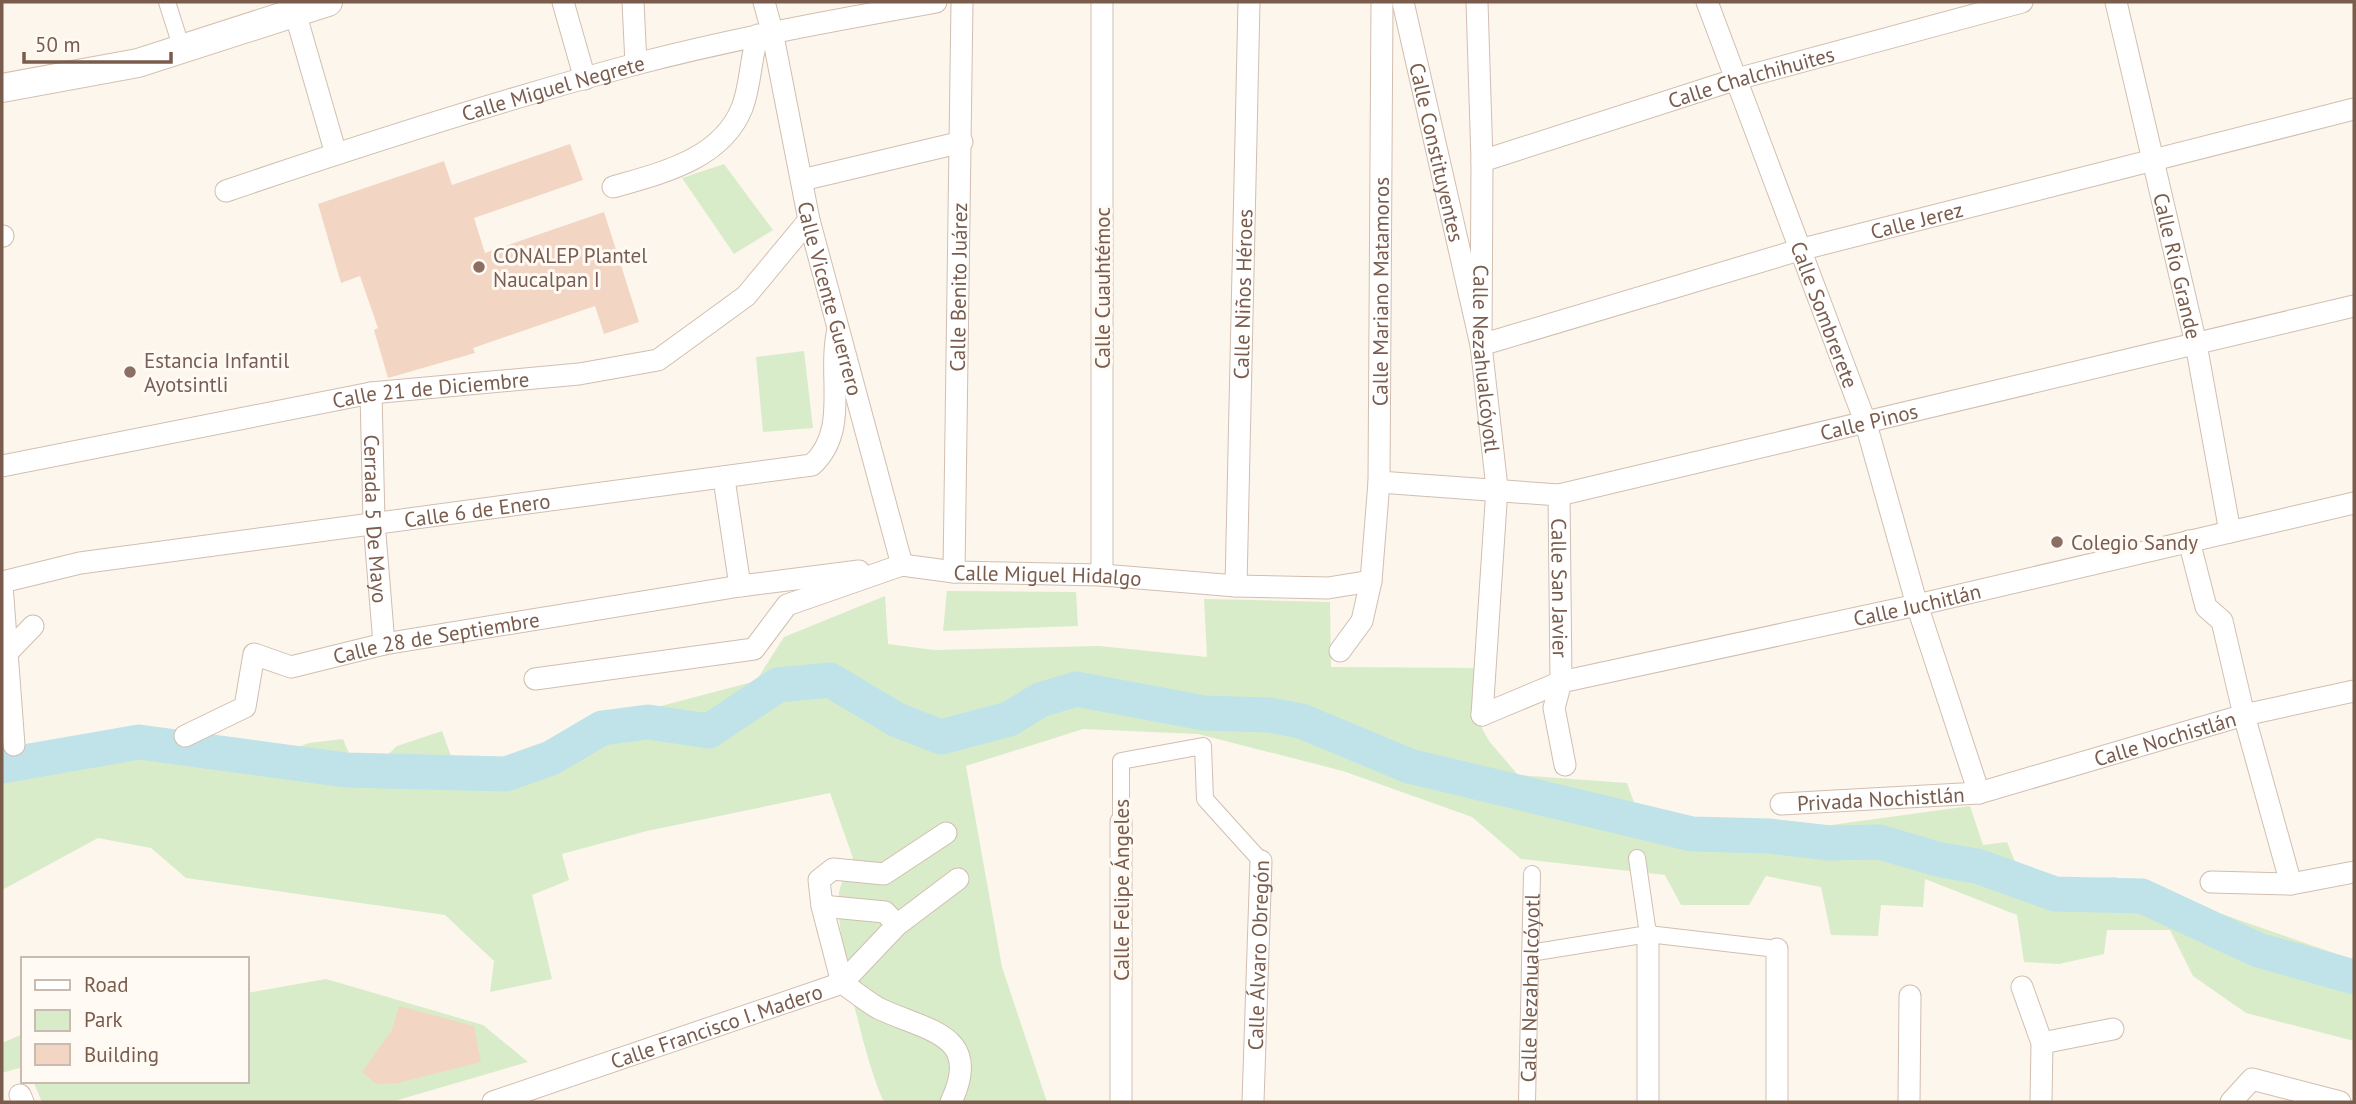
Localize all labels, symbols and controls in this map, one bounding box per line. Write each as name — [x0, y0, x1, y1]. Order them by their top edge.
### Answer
scale bar — [24, 21, 172, 65]
text: 50 m — [35, 31, 81, 58]
street label: Calle Chalchihuites — [1664, 40, 1837, 114]
street label: Calle Miguel Negrete — [458, 49, 647, 127]
street label: Calle Constituyentes — [1404, 60, 1471, 244]
street label: Calle Mariano Matamoros — [1366, 177, 1394, 406]
street label: Calle Río Grande — [2148, 190, 2208, 342]
street label: Calle Jerez — [1868, 195, 1966, 245]
street label: Calle Vicente Guerrero — [792, 199, 869, 399]
street label: Calle Benito Juárez — [943, 202, 973, 372]
street label: Calle Cuauhtémoc — [1089, 207, 1116, 369]
street label: Calle Niños Héroes — [1227, 209, 1258, 380]
street label: Calle Sombrerete — [1785, 237, 1865, 392]
place label: CONALEP Plantel Naucalpan I — [493, 242, 647, 293]
marker: CONALEP Plantel Naucalpan I — [471, 259, 487, 275]
street label: Calle Nezahualcóyotl — [1467, 265, 1506, 454]
place label: Estancia Infantil Ayotsintli — [144, 347, 289, 398]
marker: Estancia Infantil Ayotsintli — [122, 364, 138, 380]
street label: Calle 21 de Diciembre — [330, 365, 530, 414]
street label: Calle Pinos — [1817, 397, 1920, 446]
street label: Cerrada 5 De Mayo — [358, 434, 394, 604]
street label: Calle 6 de Enero — [402, 487, 552, 533]
street label: Calle San Javier — [1546, 518, 1574, 658]
place label: Colegio Sandy — [2071, 529, 2198, 556]
marker: Colegio Sandy — [2049, 534, 2065, 550]
street label: Calle Miguel Hidalgo — [953, 558, 1143, 592]
street label: Calle Juchitlán — [1851, 577, 1983, 632]
street label: Calle 28 de Septiembre — [330, 605, 542, 670]
street label: Calle Nochistlán — [2091, 705, 2239, 772]
street label: Privada Nochistlán — [1796, 780, 1965, 817]
street label: Calle Felipe Ángeles — [1108, 799, 1135, 981]
street label: Calle Álvaro Obregón — [1241, 860, 1275, 1051]
street label: Calle Nezahualcóyotl — [1514, 893, 1545, 1083]
legend — [21, 957, 248, 1083]
text: Road — [84, 971, 128, 998]
street label: Calle Francisco I. Madero — [607, 977, 826, 1075]
text: Park — [84, 1006, 123, 1033]
text: Building — [84, 1041, 159, 1068]

